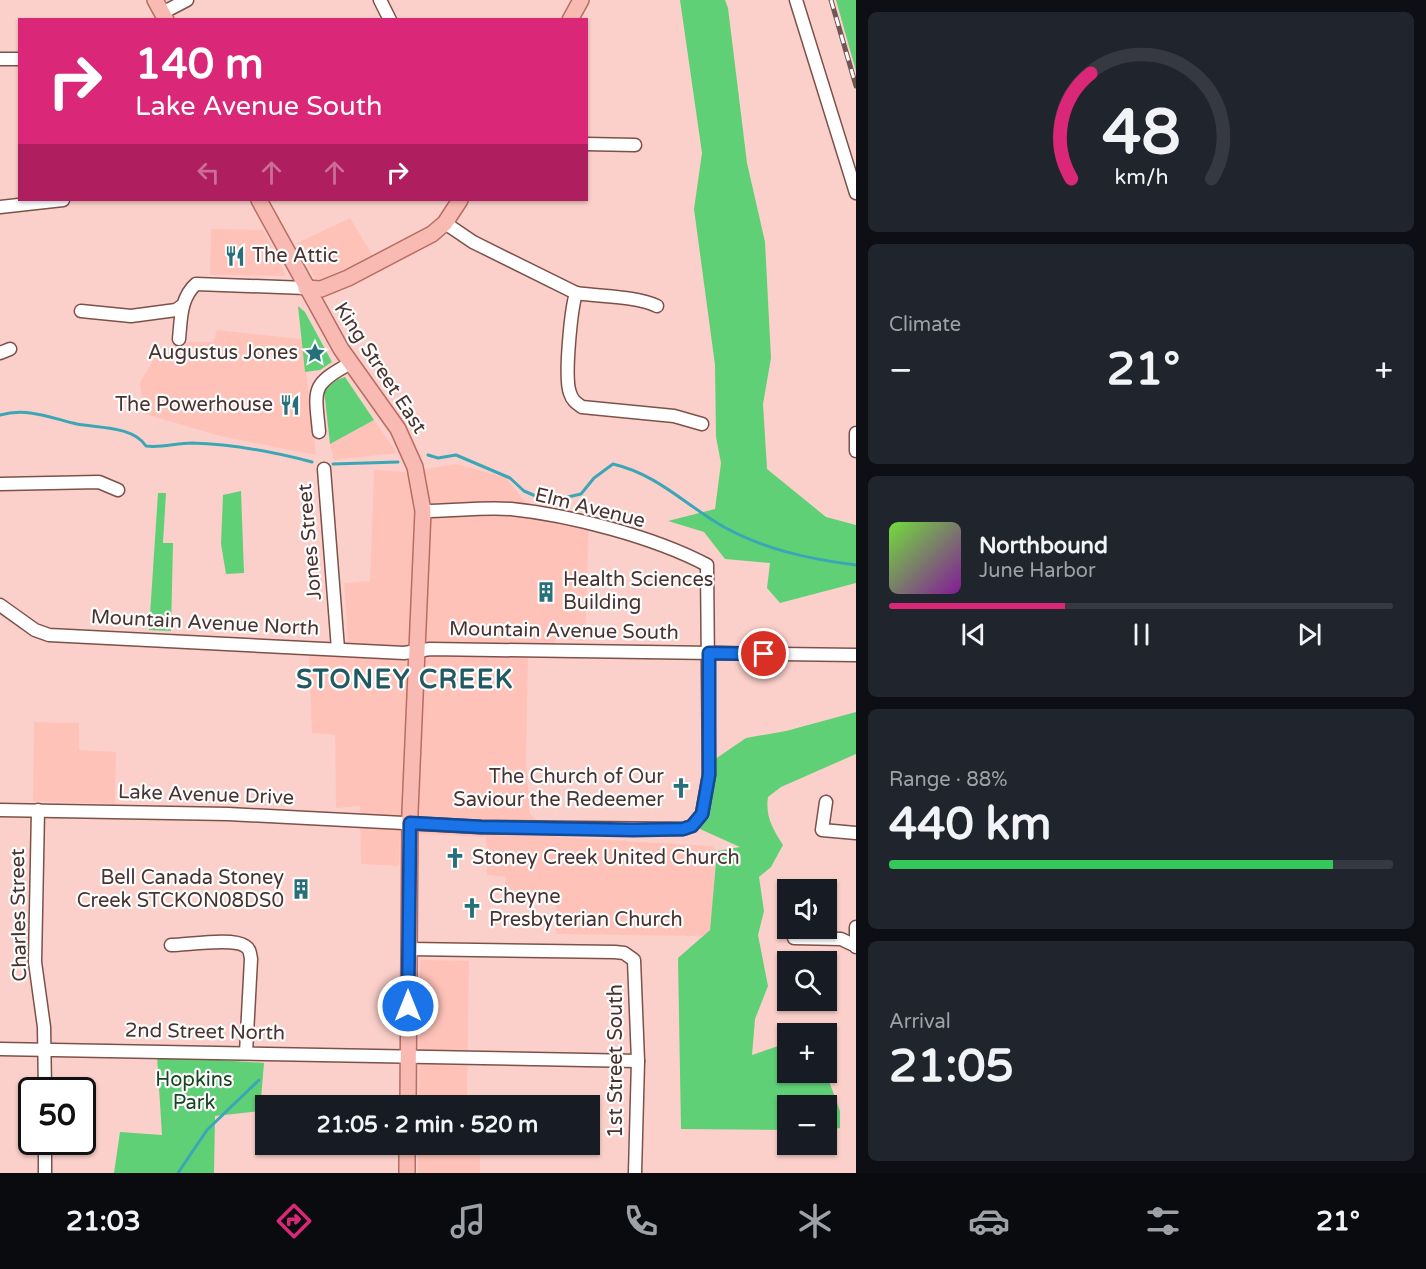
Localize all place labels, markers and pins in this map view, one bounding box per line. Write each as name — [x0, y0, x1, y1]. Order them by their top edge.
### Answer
restaurant icon: The Attic — [223, 244, 247, 268]
place label: The Attic — [252, 244, 338, 268]
place label: Augustus Jones — [148, 341, 298, 365]
place icon: Augustus Jones — [303, 341, 327, 365]
place label: The Powerhouse — [115, 393, 273, 417]
restaurant icon: The Powerhouse — [278, 393, 302, 417]
place label: Health Sciences Building — [563, 568, 713, 615]
building icon: Health Sciences Building — [534, 580, 558, 604]
pin — [738, 628, 789, 679]
place label: The Church of Our Saviour the Redeemer — [453, 765, 664, 812]
church icon: The Church of Our Saviour the Redeemer — [669, 776, 693, 800]
church icon: Stoney Creek United Church — [443, 846, 467, 870]
place label: Stoney Creek United Church — [472, 846, 740, 870]
place label: Bell Canada Stoney Creek STCKON08DS0 — [77, 866, 284, 913]
building icon: Bell Canada Stoney Creek STCKON08DS0 — [289, 877, 313, 901]
place label: Cheyne Presbyterian Church — [489, 885, 683, 932]
church icon: Cheyne Presbyterian Church — [460, 896, 484, 920]

